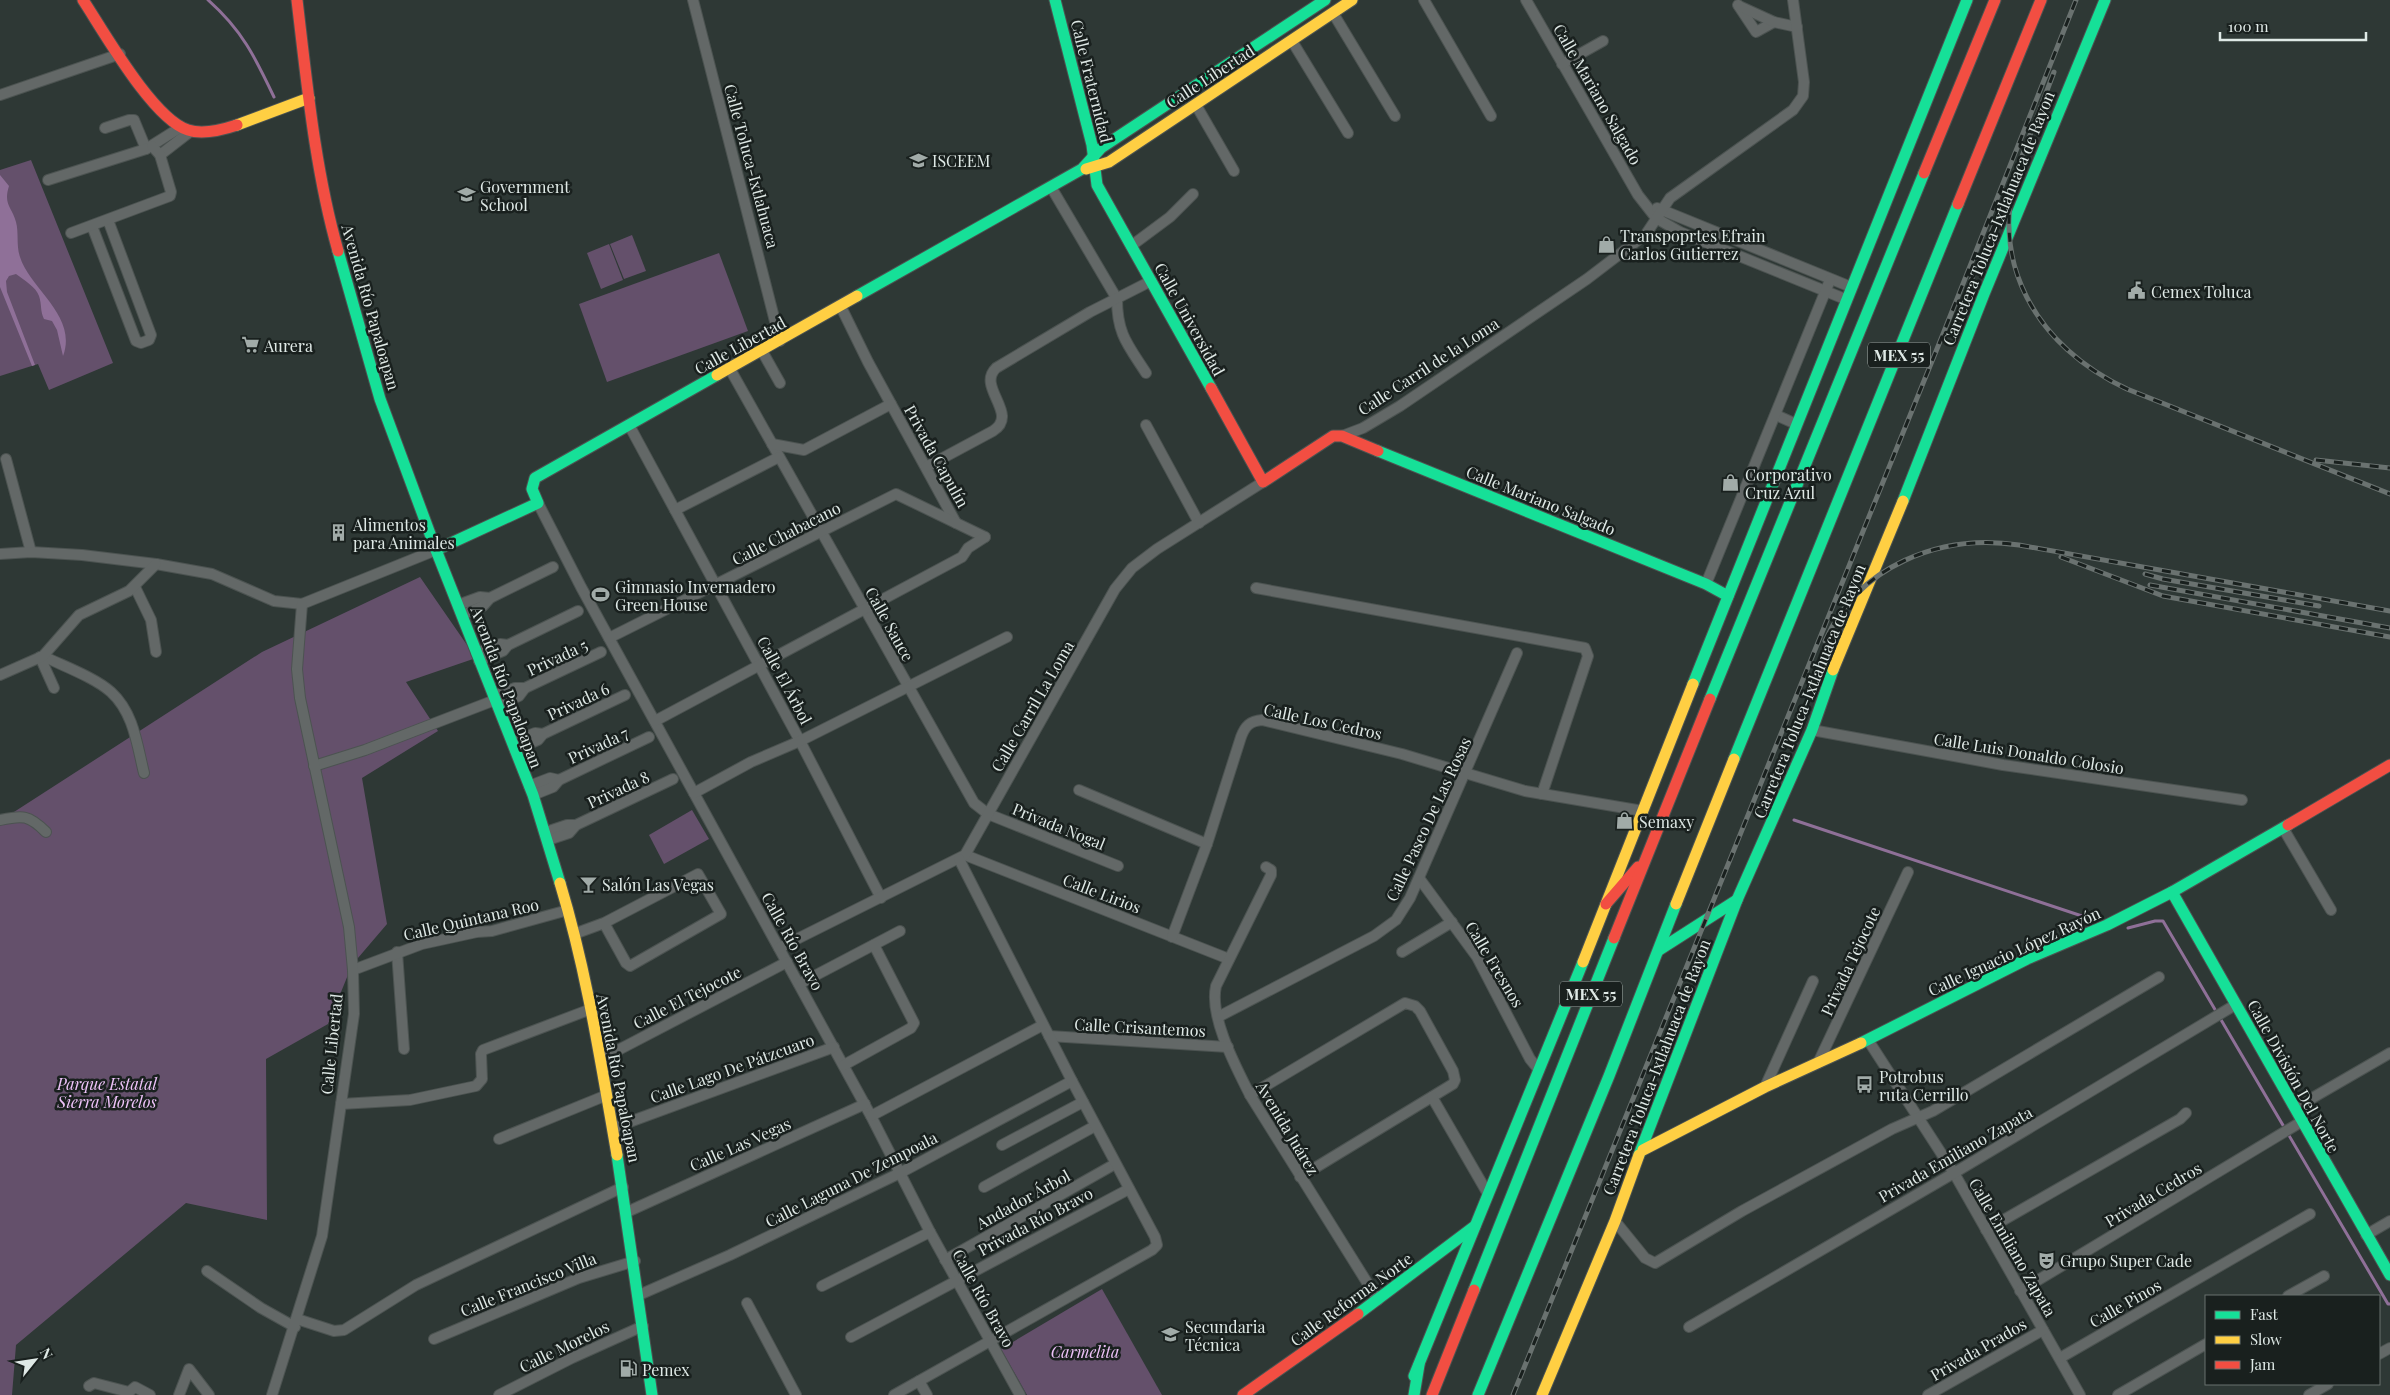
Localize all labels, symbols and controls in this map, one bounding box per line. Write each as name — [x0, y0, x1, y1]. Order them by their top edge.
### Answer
scale bar — [2220, 10, 2366, 42]
text: 100 m — [2228, 16, 2269, 36]
street label: Calle Fraternidad — [1067, 17, 1117, 145]
street label: Calle Mariano Salgado — [1549, 20, 1647, 168]
street label: Calle Libertad — [1162, 40, 1258, 112]
street label: Calle Toluca-Ixtlahuaca — [720, 82, 784, 250]
street label: Carretera Toluca-Ixtlahuaca de Rayon — [1937, 87, 2059, 348]
school or university icon: ISCEEM — [908, 150, 928, 170]
place label: ISCEEM — [932, 150, 991, 171]
place label: Government School — [480, 176, 570, 215]
school or university icon: Government School — [456, 185, 476, 205]
street label: Avenida Río Papaloapan — [337, 221, 405, 393]
place label: Transpoprtes Efrain Carlos Gutierrez — [1620, 225, 1766, 264]
shop icon: Transpoprtes Efrain Carlos Gutierrez — [1596, 234, 1616, 254]
street label: Calle Universidad — [1150, 259, 1230, 379]
public building icon: Cemex Toluca — [2127, 281, 2147, 301]
place label: Cemex Toluca — [2151, 281, 2251, 302]
street label: Calle Libertad — [691, 311, 789, 379]
street label: Calle Carril de la Loma — [1353, 312, 1503, 419]
supermarket icon: Aurera — [240, 335, 260, 355]
place label: Aurera — [263, 335, 313, 356]
road number: MEX 55 — [1868, 342, 1930, 368]
street label: Privada Capulín — [900, 401, 974, 511]
street label: Calle Mariano Salgado — [1463, 460, 1619, 540]
place label: Corporativo Cruz Azul — [1745, 464, 1832, 503]
shop icon: Corporativo Cruz Azul — [1721, 473, 1741, 493]
street label: Calle Chabacano — [728, 496, 844, 569]
place label: Alimentos para Animales — [352, 514, 455, 553]
building icon: Alimentos para Animales — [329, 523, 349, 543]
street label: Carretera Toluca-Ixtlahuaca de Rayon — [1748, 560, 1870, 821]
place label: Gimnasio Invernadero Green House — [615, 576, 776, 615]
street label: Calle Sauce — [861, 583, 919, 665]
sports icon: Gimnasio Invernadero Green House — [591, 585, 611, 605]
street label: Avenida Río Papaloapan — [466, 602, 548, 771]
street label: Calle El Árbol — [753, 632, 817, 728]
street label: Privada 5 — [523, 634, 591, 680]
street label: Calle Carril La Loma — [986, 637, 1078, 775]
street label: Privada 6 — [544, 677, 612, 725]
street label: Calle Los Cedros — [1262, 698, 1384, 744]
street label: Privada 7 — [564, 722, 632, 768]
street label: Calle Luis Donaldo Colosio — [1932, 728, 2126, 778]
street label: Calle Paseo De Las Rosas — [1381, 734, 1475, 904]
street label: Privada 8 — [584, 765, 652, 813]
street label: Privada Nogal — [1009, 798, 1109, 854]
shop icon: Semaxy — [1615, 811, 1635, 831]
place label: Semaxy — [1639, 811, 1694, 832]
street label: Calle Lirios — [1060, 869, 1144, 917]
bar icon: Salón Las Vegas — [578, 874, 598, 894]
place label: Salón Las Vegas — [602, 874, 714, 895]
street label: Calle Río Bravo — [757, 888, 829, 994]
street label: Calle Quintana Roo — [401, 893, 541, 945]
street label: Calle Ignacio López Rayón — [1924, 902, 2104, 1000]
street label: Privada Tejocote — [1815, 903, 1885, 1019]
street label: Calle Fresnos — [1461, 917, 1529, 1011]
street label: Carretera Toluca-Ixtlahuaca de Rayon — [1597, 936, 1715, 1198]
street label: Calle El Tejocote — [629, 961, 745, 1033]
road number: MEX 55 — [1560, 982, 1622, 1006]
street label: Avenida Río Papaloapan — [592, 991, 646, 1165]
street label: Calle Libertad — [315, 993, 347, 1095]
street label: Calle División Del Norte — [2243, 996, 2345, 1156]
street label: Calle Crisantemos — [1074, 1013, 1206, 1041]
street label: Calle Lago De Pátzcuaro — [647, 1028, 817, 1107]
place label: Potrobus ruta Cerrillo — [1879, 1066, 1969, 1105]
park label: Parque Estatal Sierra Morelos — [56, 1073, 158, 1112]
bus stop icon: Potrobus ruta Cerrillo — [1855, 1075, 1875, 1095]
street label: Avenida Juárez — [1251, 1076, 1324, 1179]
street label: Privada Emiliano Zapata — [1874, 1101, 2036, 1207]
street label: Calle Las Vegas — [686, 1112, 794, 1176]
street label: Calle Laguna De Zempoala — [761, 1126, 941, 1232]
street label: Privada Cedros — [2101, 1157, 2205, 1231]
street label: Andador Árbol — [971, 1164, 1074, 1234]
street label: Calle Emiliano Zapata — [1965, 1174, 2061, 1320]
street label: Privada Río Bravo — [974, 1182, 1096, 1260]
street label: Calle Río Bravo — [948, 1245, 1020, 1351]
street label: Calle Francisco Villa — [457, 1247, 599, 1321]
street label: Calle Reforma Norte — [1286, 1248, 1416, 1350]
theatre icon: Grupo Super Cade — [2036, 1250, 2056, 1270]
place label: Grupo Super Cade — [2060, 1250, 2192, 1271]
street label: Calle Pinos — [2085, 1274, 2165, 1332]
legend — [2205, 1295, 2380, 1385]
text: Fast — [2250, 1304, 2279, 1324]
street label: Privada Prados — [1926, 1313, 2030, 1385]
street label: Calle Morelos — [515, 1315, 613, 1377]
place label: Secundaria Técnica — [1185, 1316, 1265, 1355]
school or university icon: Secundaria Técnica — [1161, 1325, 1181, 1345]
text: Slow — [2250, 1329, 2282, 1349]
north arrow — [10, 1335, 60, 1385]
park label: Carmelita — [1051, 1341, 1119, 1362]
text: N — [36, 1344, 57, 1362]
text: Jam — [2249, 1354, 2276, 1374]
fuel station icon: Pemex — [618, 1359, 638, 1379]
place label: Pemex — [642, 1359, 690, 1380]

